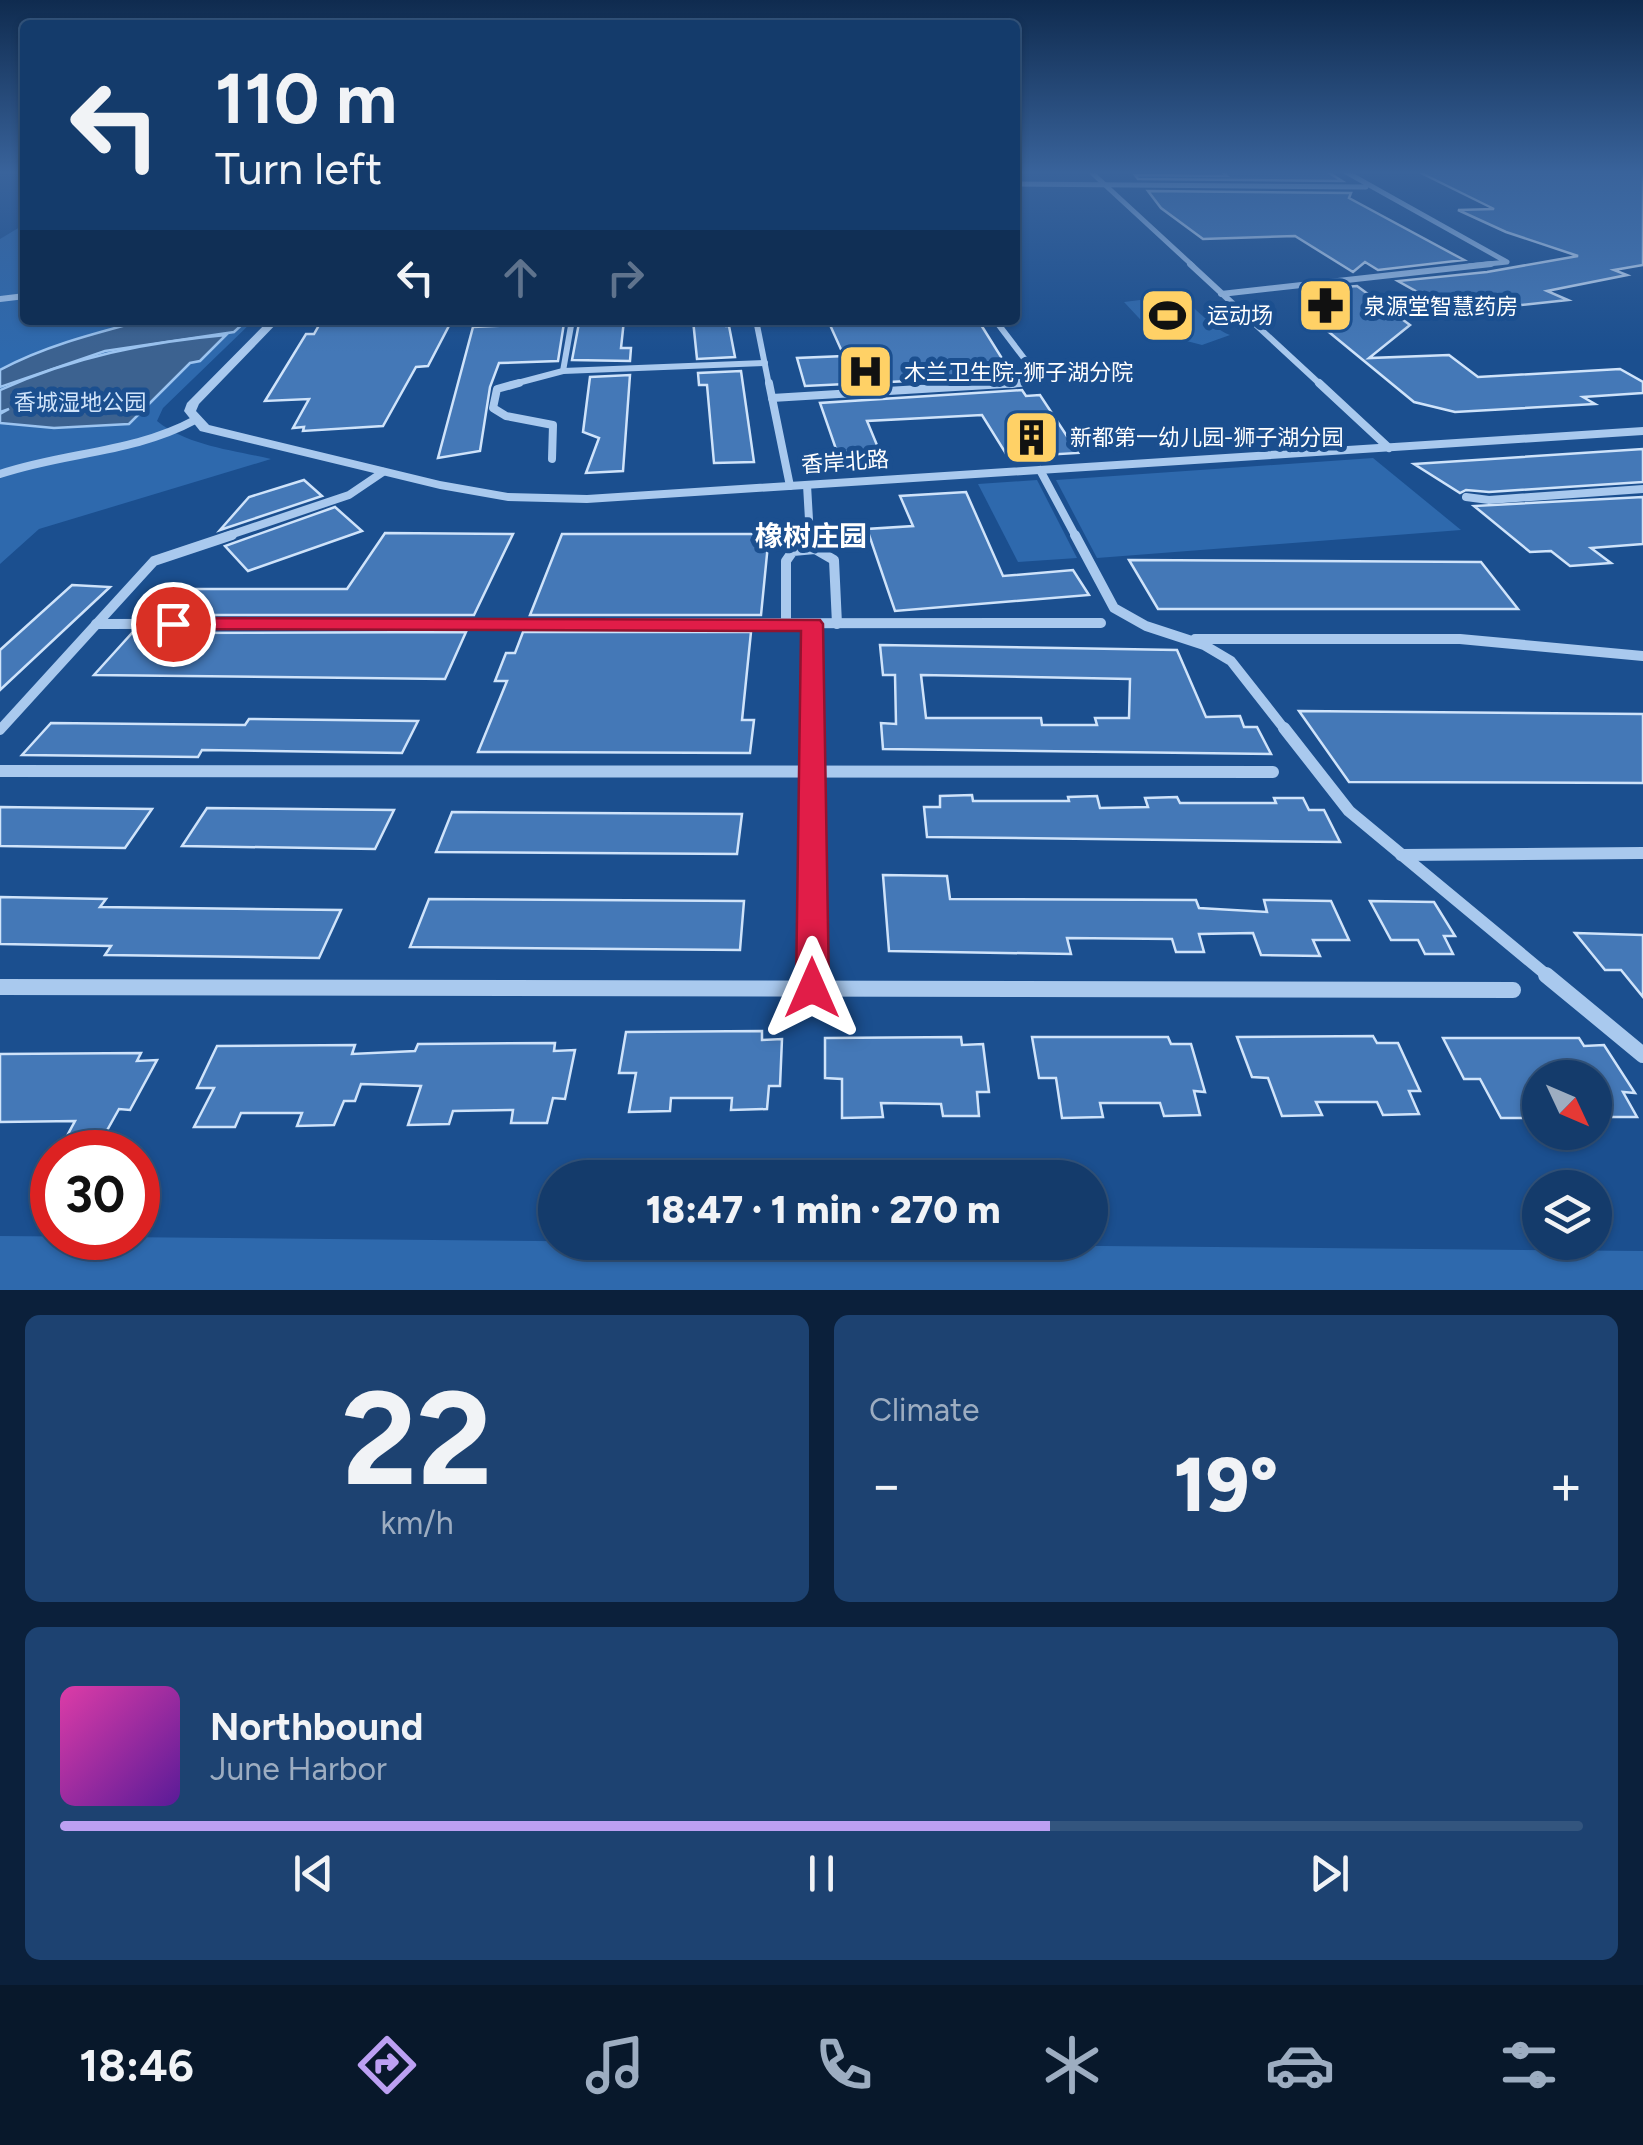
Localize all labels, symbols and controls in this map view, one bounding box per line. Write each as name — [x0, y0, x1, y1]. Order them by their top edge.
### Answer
text: 110 m — [215, 56, 397, 141]
icon: left — [50, 60, 180, 190]
text: Turn left — [215, 141, 382, 195]
icon: left — [388, 250, 443, 305]
icon: ahead — [493, 250, 548, 305]
icon: right — [598, 250, 653, 305]
pharmacy icon: 泉源堂智慧药房 — [1295, 276, 1355, 336]
sports icon: 运动场 — [1138, 285, 1198, 345]
place label: 泉源堂智慧药房 — [1364, 293, 1518, 320]
place label: 运动场 — [1207, 302, 1273, 329]
hospital icon: 木兰卫生院-狮子湖分院 — [835, 342, 895, 402]
place label: 木兰卫生院-狮子湖分院 — [904, 359, 1133, 386]
park label: 香城湿地公园 — [14, 389, 146, 416]
building icon: 新都第一幼儿园-狮子湖分园 — [1001, 407, 1061, 467]
place label: 新都第一幼儿园-狮子湖分园 — [1070, 424, 1343, 451]
street label: 香岸北路 — [800, 445, 890, 479]
district label: 橡树庄园 — [755, 519, 867, 553]
pin — [131, 582, 216, 667]
icon: arrive — [146, 597, 201, 652]
position arrow — [760, 936, 864, 1040]
north arrow — [1522, 1060, 1612, 1150]
map controls — [1522, 1060, 1612, 1260]
speed limit sign: 30 — [30, 1130, 160, 1260]
button: layers — [1522, 1170, 1612, 1260]
text: 18:47 · 1 min · 270 m — [646, 1187, 1000, 1233]
text: 22 — [342, 1361, 492, 1517]
text: Climate — [869, 1391, 980, 1429]
text: 19° — [1174, 1440, 1278, 1530]
text: − — [869, 1452, 903, 1518]
text: + — [1549, 1452, 1583, 1518]
text: km/h — [380, 1504, 454, 1542]
text: Northbound — [210, 1704, 423, 1750]
text: June Harbor — [210, 1750, 387, 1788]
icon: previous — [286, 1846, 341, 1901]
icon: pause — [794, 1846, 849, 1901]
icon: next — [1302, 1846, 1357, 1901]
icon: directions — [352, 2030, 422, 2100]
icon: music — [580, 2030, 650, 2100]
icon: phone — [809, 2030, 879, 2100]
icon: climate — [1037, 2030, 1107, 2100]
icon: car — [1265, 2030, 1335, 2100]
icon: filters — [1494, 2030, 1564, 2100]
text: 18:46 — [79, 2038, 194, 2092]

